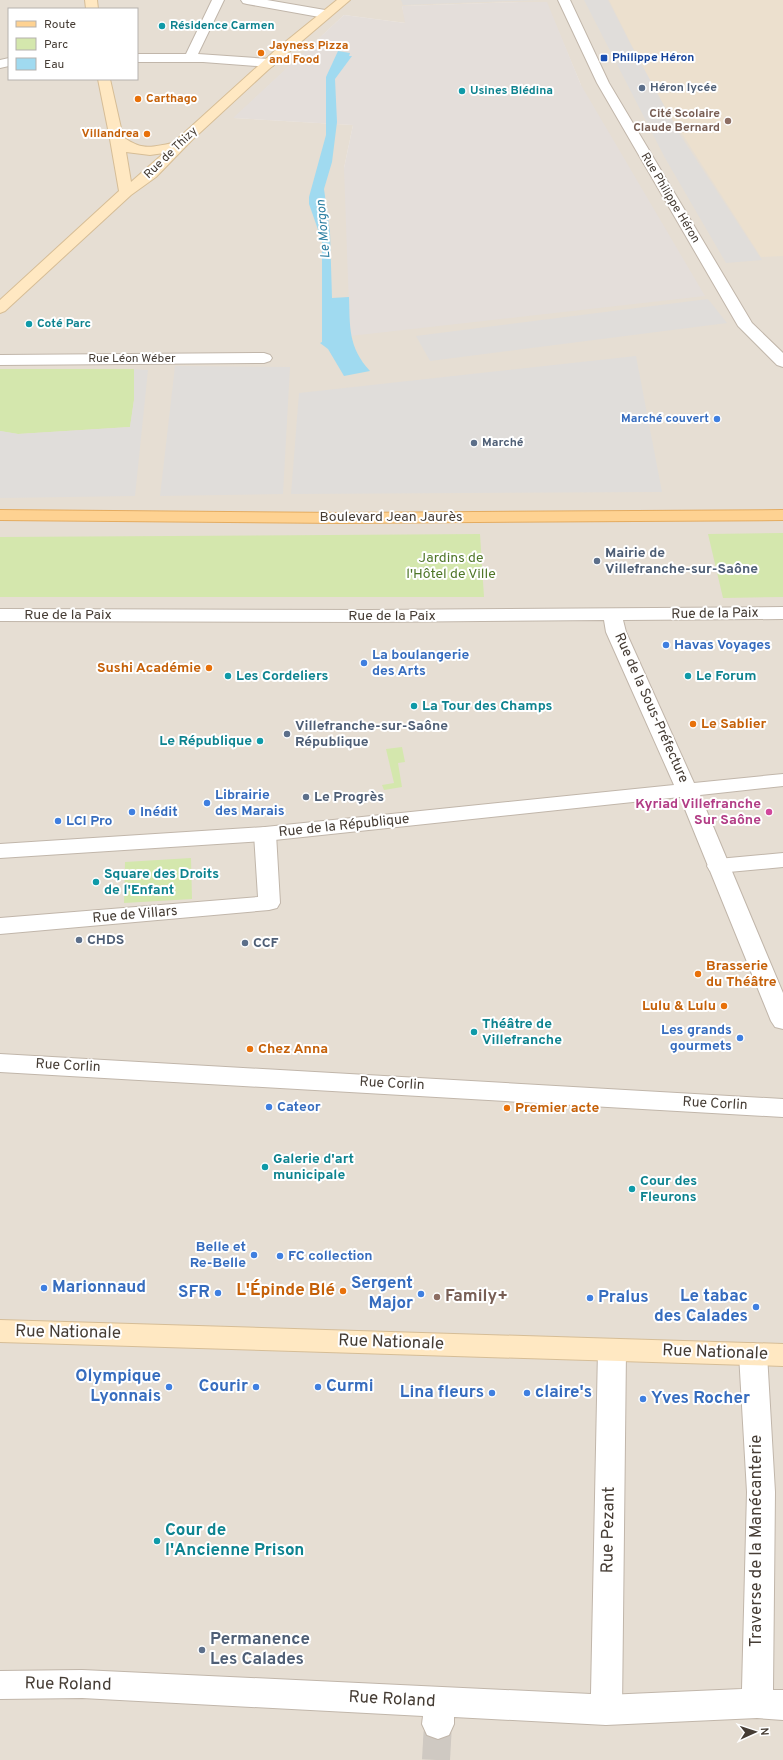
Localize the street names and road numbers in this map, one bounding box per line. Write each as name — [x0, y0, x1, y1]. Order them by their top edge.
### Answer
street label: Rue de Thizy — [141, 123, 201, 183]
street label: Rue Philippe Héron — [637, 150, 703, 246]
street label: Rue Léon Wéber — [88, 351, 176, 367]
street label: Boulevard Jean Jaurès — [320, 509, 462, 526]
street label: Rue de la Paix — [671, 605, 759, 623]
street label: Rue de la Paix — [24, 607, 112, 624]
street label: Rue de la Paix — [348, 608, 436, 625]
street label: Rue de la Sous-Préfecture — [610, 630, 692, 786]
street label: Rue de la République — [278, 811, 410, 841]
street label: Rue de Villars — [92, 903, 178, 927]
street label: Rue Corlin — [35, 1056, 101, 1076]
street label: Rue Corlin — [359, 1074, 425, 1094]
street label: Rue Corlin — [682, 1094, 748, 1114]
street label: Rue Nationale — [15, 1321, 121, 1345]
street label: Rue Nationale — [338, 1330, 444, 1356]
street label: Rue Nationale — [662, 1340, 768, 1366]
street label: Traverse de la Manécanterie — [746, 1435, 768, 1647]
street label: Rue Pezant — [597, 1486, 621, 1574]
street label: Rue Roland — [24, 1673, 112, 1697]
street label: Rue Roland — [348, 1687, 436, 1713]

